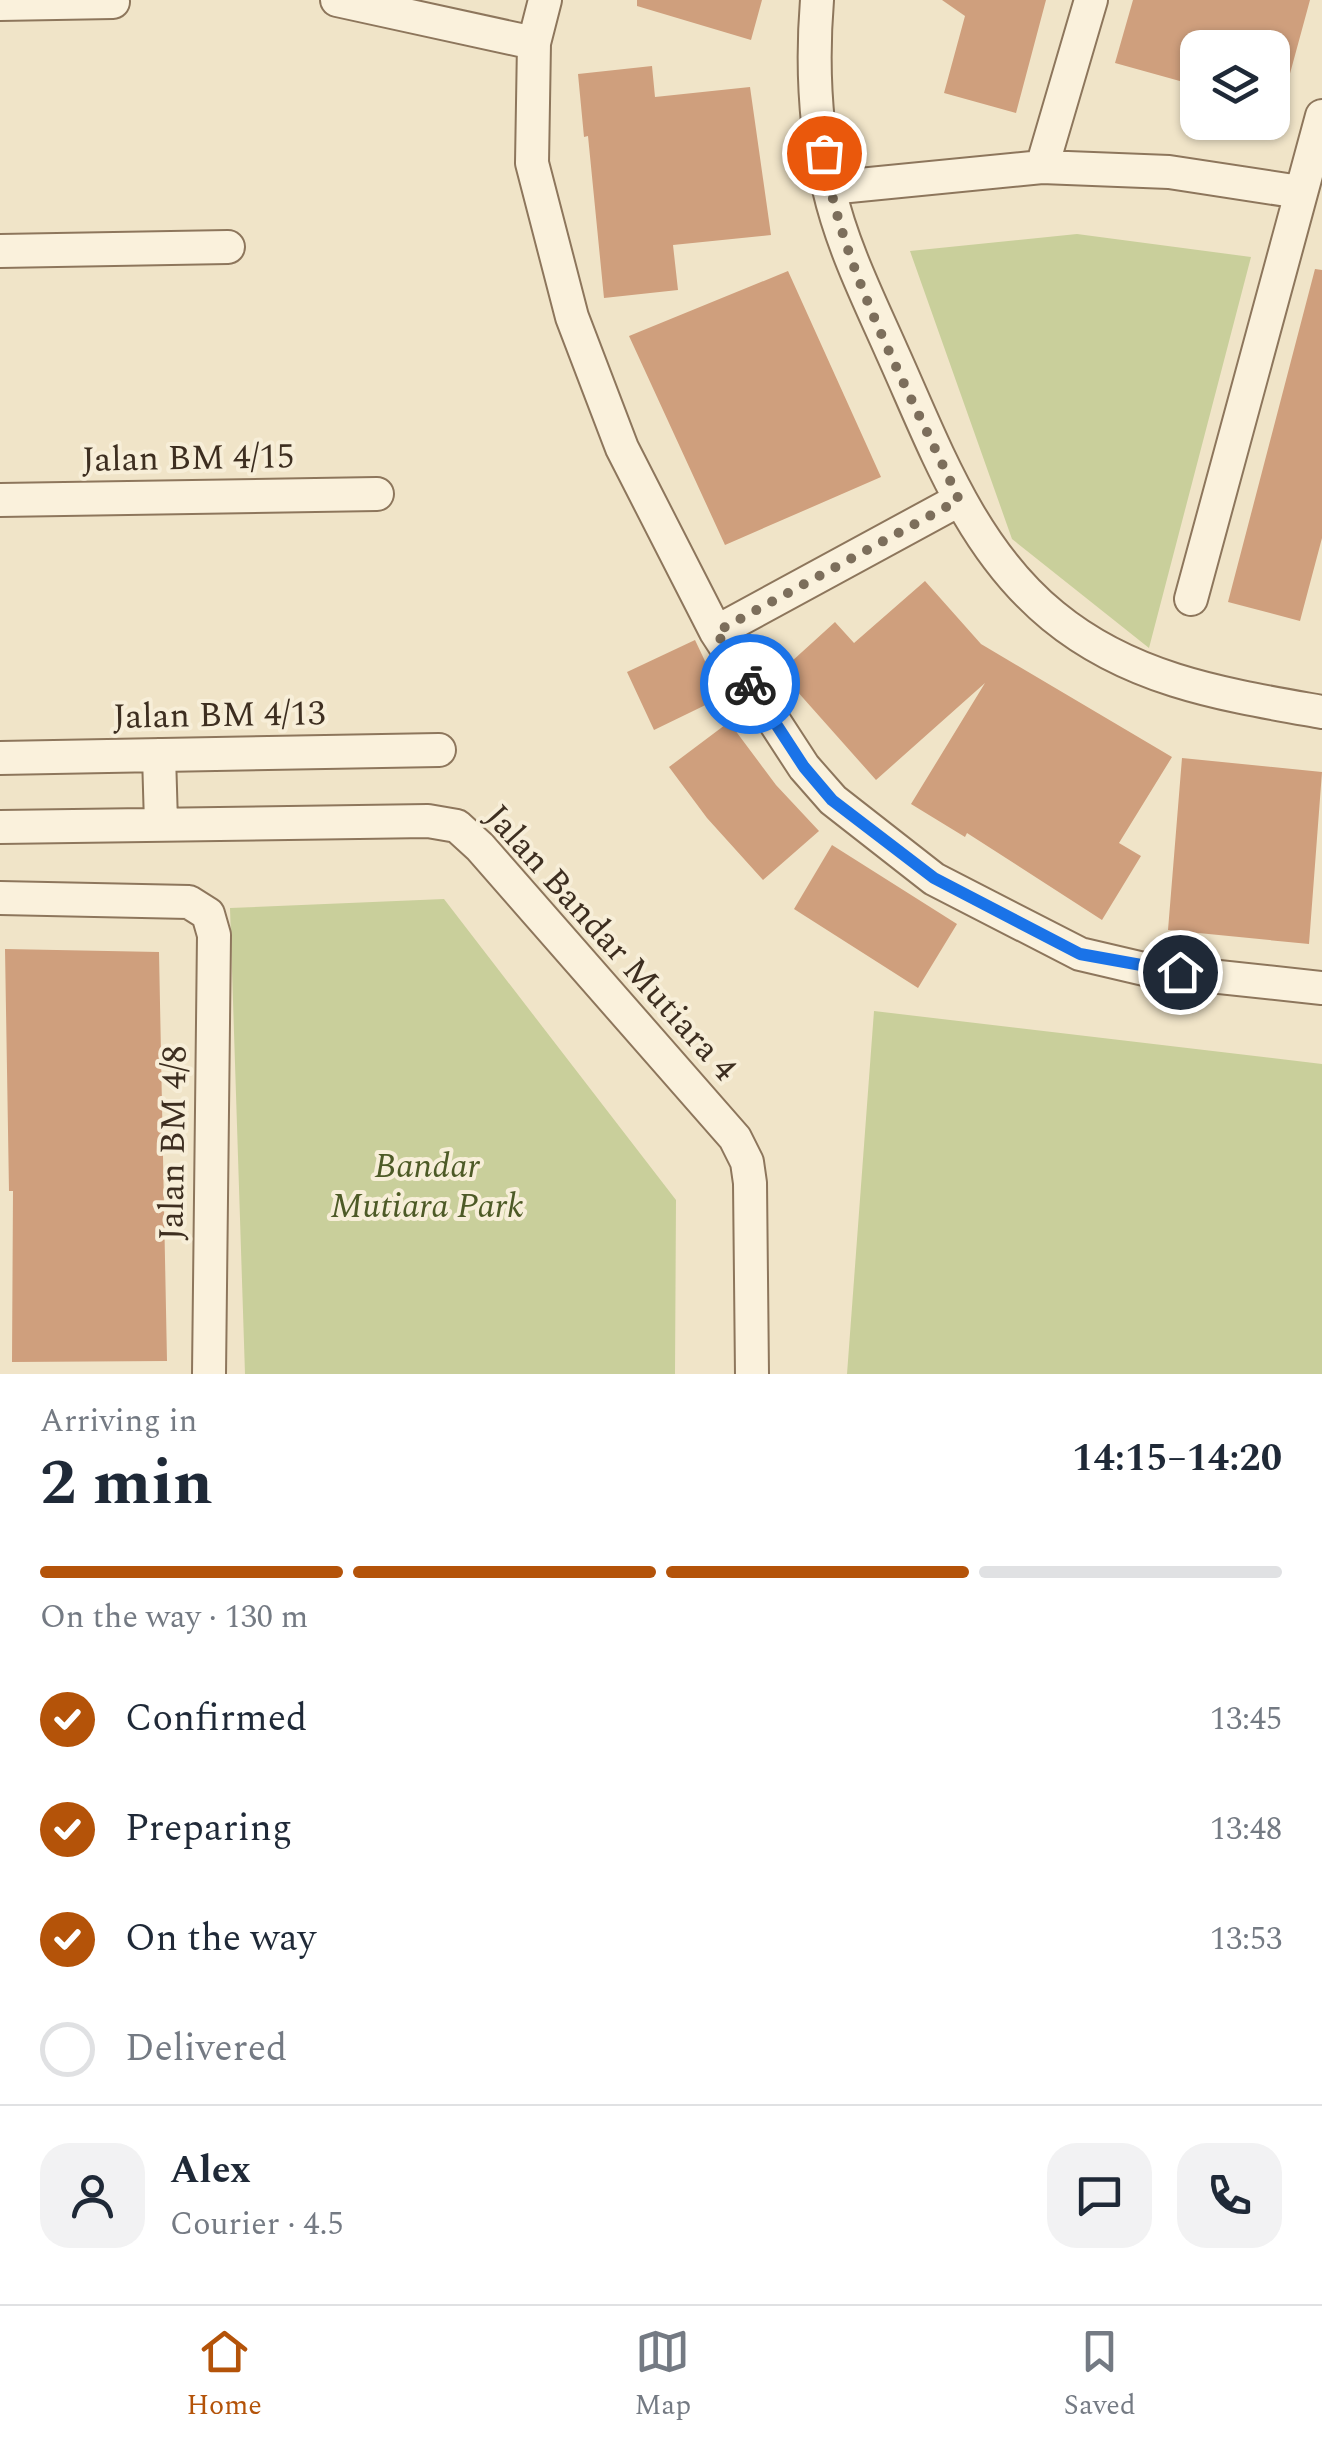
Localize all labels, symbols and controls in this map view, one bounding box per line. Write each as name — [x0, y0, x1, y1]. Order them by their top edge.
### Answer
map controls — [1180, 30, 1290, 140]
button: layers — [1180, 30, 1290, 140]
pin — [782, 111, 867, 196]
icon: bag — [797, 126, 852, 181]
street label: Jalan BM 4/15 — [81, 430, 295, 487]
courier — [700, 634, 800, 734]
icon: bike — [723, 657, 778, 712]
street label: Jalan BM 4/13 — [112, 687, 326, 744]
street label: Jalan Bandar Mutiara 4 — [472, 793, 750, 1094]
pin — [1138, 930, 1223, 1015]
icon: home — [1153, 945, 1208, 1000]
street label: Jalan BM 4/8 — [145, 1045, 202, 1241]
park label: Bandar Mutiara Park — [331, 1140, 523, 1233]
text: Arriving in — [40, 1397, 197, 1446]
text: 14:15–14:20 — [1072, 1430, 1282, 1488]
text: 2 min — [40, 1434, 213, 1533]
text: On the way · 130 m — [40, 1593, 308, 1642]
text: Confirmed — [125, 1690, 307, 1748]
icon: check — [40, 1692, 95, 1747]
text: 13:45 — [1210, 1695, 1282, 1744]
text: Preparing — [125, 1800, 292, 1858]
icon: check — [40, 1802, 95, 1857]
text: 13:48 — [1210, 1805, 1282, 1854]
text: On the way — [125, 1910, 316, 1968]
icon: check — [40, 1912, 95, 1967]
text: 13:53 — [1210, 1915, 1282, 1964]
text: Delivered — [125, 2020, 287, 2078]
text: Alex — [170, 2142, 251, 2200]
button: person — [40, 2143, 145, 2248]
button: chat — [1047, 2143, 1152, 2248]
button: phone — [1177, 2143, 1282, 2248]
text: Courier · 4.5 — [170, 2200, 343, 2249]
tab: Home — [186, 2324, 262, 2427]
tab: Map — [635, 2324, 691, 2427]
tab: Saved — [1064, 2324, 1136, 2427]

